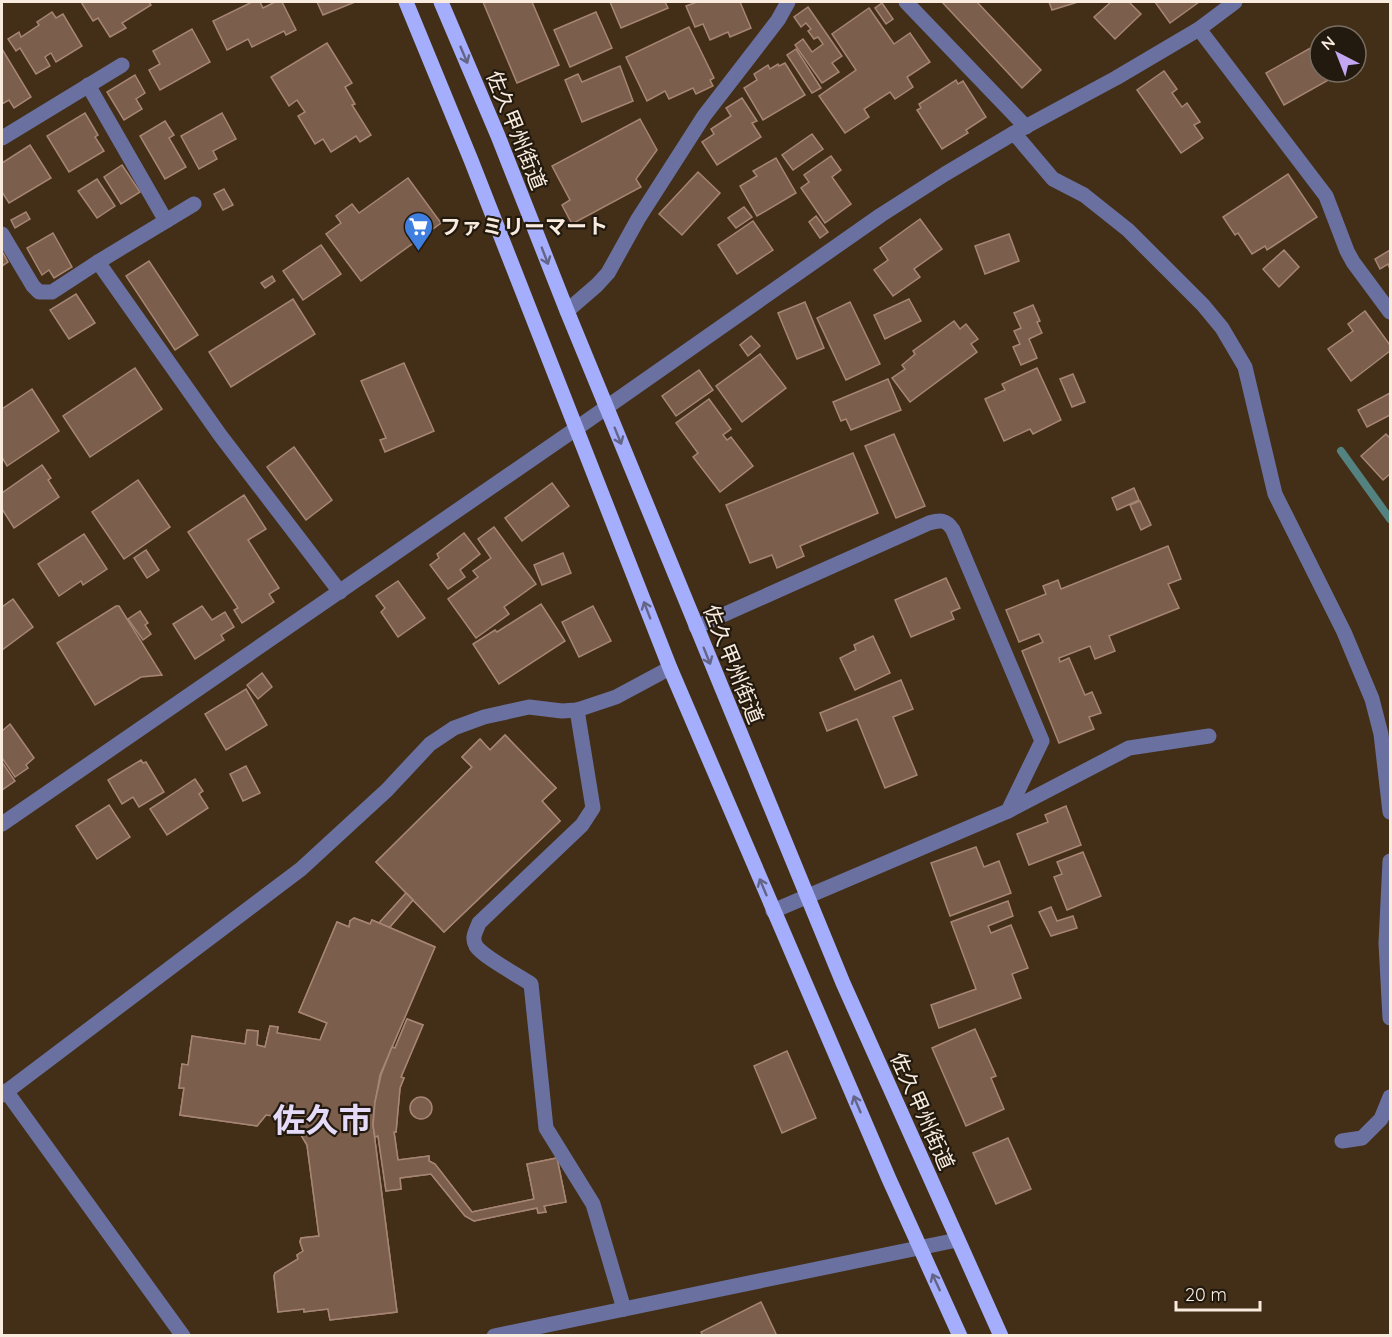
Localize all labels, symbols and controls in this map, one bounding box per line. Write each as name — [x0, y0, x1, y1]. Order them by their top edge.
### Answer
north arrow — [1308, 24, 1368, 84]
text: N — [1317, 31, 1339, 54]
one-way arrow — [459, 46, 470, 64]
street label: 佐久甲州街道 — [481, 67, 553, 193]
supermarket icon: ファミリーマート — [403, 210, 435, 252]
place label: ファミリーマート — [440, 213, 608, 239]
one-way arrow — [540, 246, 551, 264]
one-way arrow — [613, 427, 624, 445]
one-way arrow — [641, 601, 652, 620]
street label: 佐久甲州街道 — [698, 601, 770, 727]
one-way arrow — [702, 646, 713, 665]
one-way arrow — [757, 878, 768, 896]
street label: 佐久甲州街道 — [885, 1048, 961, 1174]
one-way arrow — [851, 1096, 862, 1114]
district label: 佐久市 — [273, 1099, 372, 1140]
one-way arrow — [930, 1274, 941, 1292]
scale bar — [1176, 1274, 1260, 1312]
text: 20 m — [1185, 1283, 1227, 1306]

